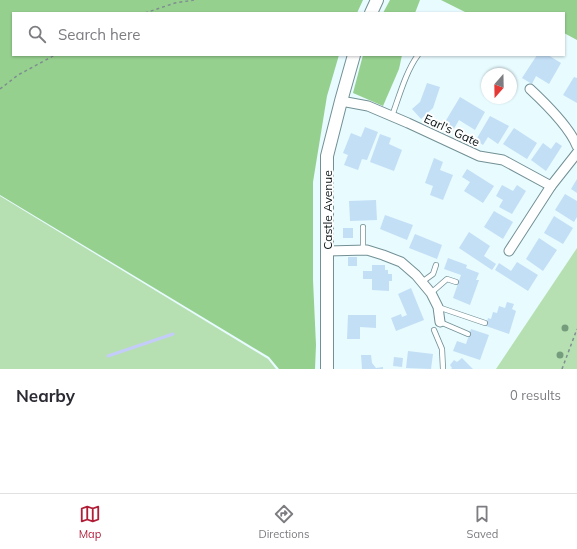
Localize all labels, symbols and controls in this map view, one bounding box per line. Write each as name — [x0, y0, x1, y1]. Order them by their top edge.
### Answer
search box — [12, 12, 565, 56]
icon: search — [26, 23, 48, 45]
text: Search here — [58, 25, 140, 44]
north arrow — [481, 68, 517, 104]
street label: Earl's Gate — [422, 111, 482, 149]
street label: Castle Avenue — [320, 170, 335, 250]
text: Nearby — [16, 385, 75, 406]
text: 0 results — [510, 387, 561, 403]
tab: Map — [79, 503, 101, 541]
tab: Directions — [259, 503, 309, 541]
tab: Saved — [467, 503, 498, 541]

